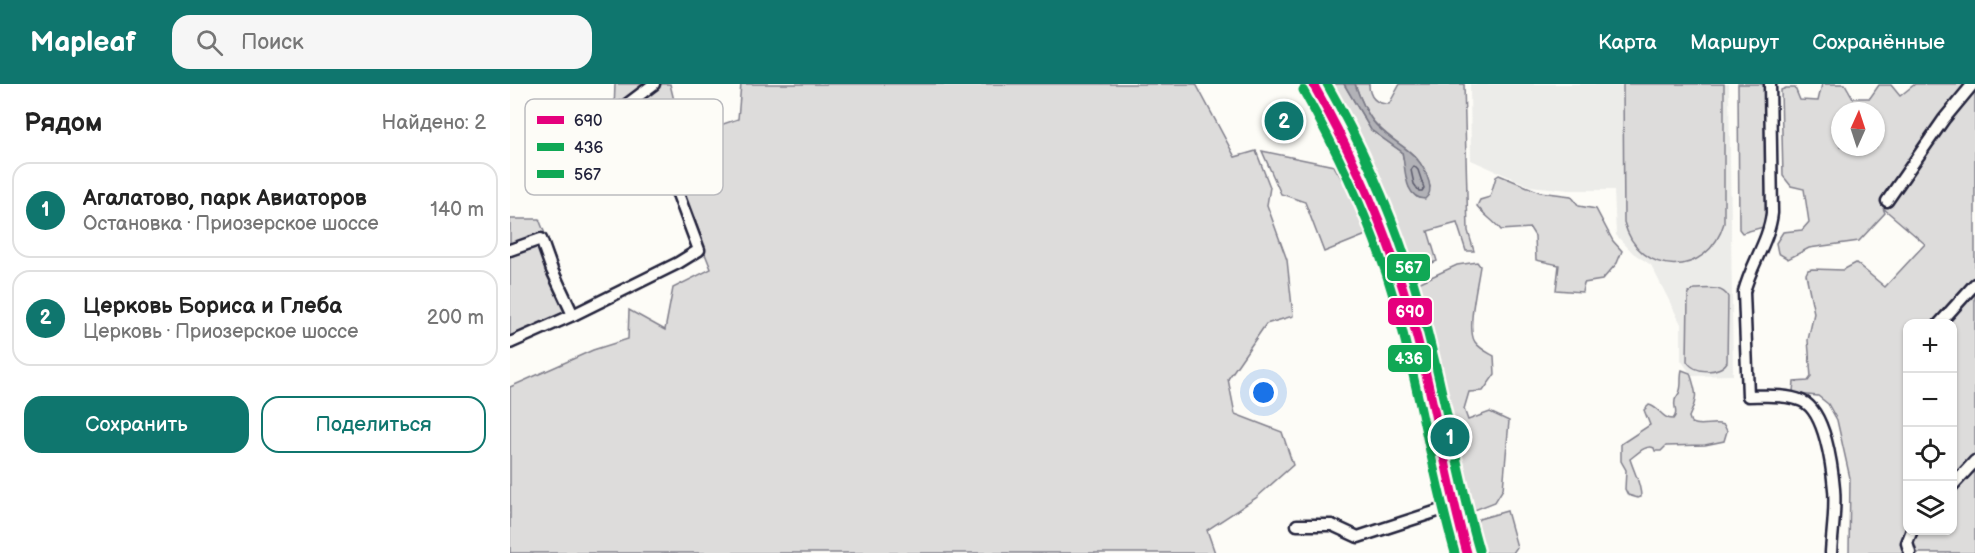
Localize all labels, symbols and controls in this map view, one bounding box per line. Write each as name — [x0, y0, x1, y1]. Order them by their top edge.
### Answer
search box — [172, 15, 592, 69]
text: Mapleaf — [30, 26, 136, 59]
icon: search — [193, 26, 226, 59]
text: Поиск — [241, 29, 304, 56]
text: Карта — [1598, 30, 1657, 55]
text: Маршрут — [1690, 30, 1779, 55]
text: Сохранённые — [1812, 30, 1945, 55]
legend — [525, 99, 723, 195]
pin: 2 — [1264, 99, 1304, 144]
north arrow — [1831, 102, 1885, 156]
text: Рядом — [24, 108, 102, 139]
text: Найдено: 2 — [382, 111, 486, 135]
text: 690 — [574, 112, 602, 131]
text: 436 — [574, 139, 604, 158]
text: 567 — [574, 166, 601, 185]
text: Агалатово, парк Авиаторов — [83, 185, 367, 212]
text: 1 — [41, 198, 50, 222]
text: 140 m — [430, 198, 484, 222]
text: Остановка · Приозерское шоссе — [83, 212, 379, 236]
line badge: 567 — [1386, 253, 1431, 282]
text: 567 — [1395, 259, 1423, 278]
text: Церковь Бориса и Глеба — [83, 293, 342, 320]
line badge: 690 — [1387, 297, 1433, 326]
text: 690 — [1395, 303, 1425, 322]
text: 2 — [40, 306, 51, 330]
text: 200 m — [427, 306, 484, 330]
map controls — [1903, 319, 1957, 535]
button: + — [1903, 319, 1957, 373]
text: Церковь · Приозерское шоссе — [83, 320, 358, 344]
line badge: 436 — [1387, 344, 1432, 373]
text: 436 — [1395, 350, 1424, 369]
button: − — [1903, 373, 1957, 427]
your location — [1249, 378, 1278, 407]
button: Сохранить — [24, 396, 249, 453]
button: Поделиться — [261, 396, 486, 453]
pin: 1 — [1430, 414, 1470, 460]
button: locate — [1903, 427, 1957, 481]
button: layers — [1903, 481, 1957, 535]

